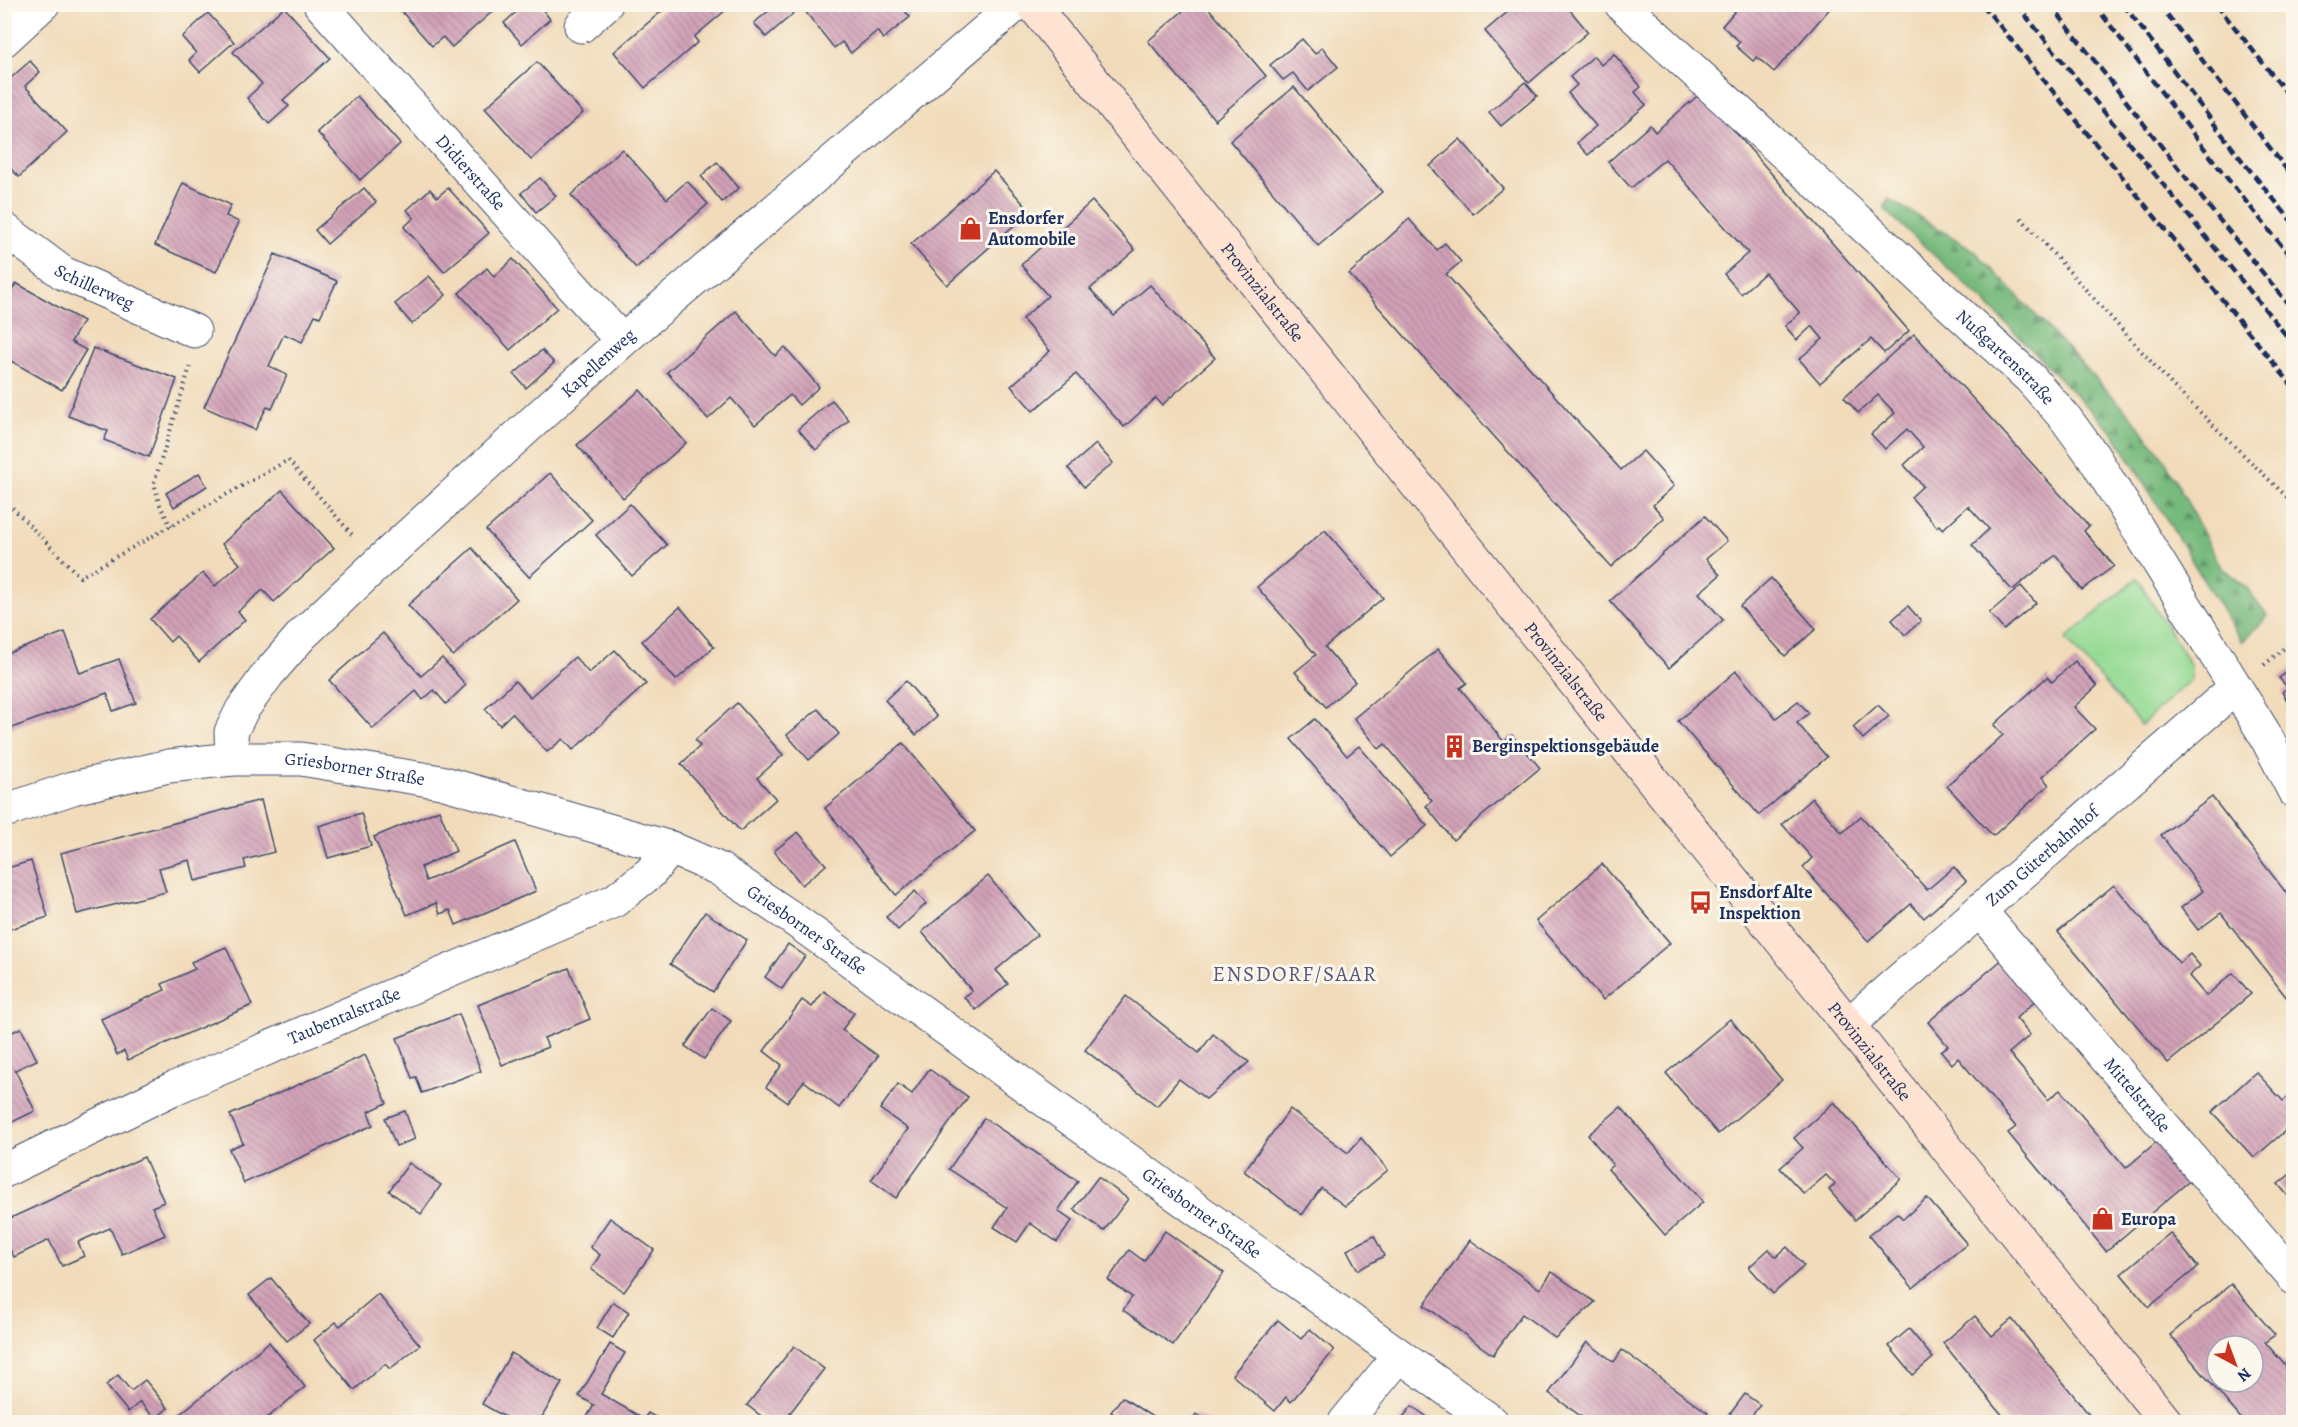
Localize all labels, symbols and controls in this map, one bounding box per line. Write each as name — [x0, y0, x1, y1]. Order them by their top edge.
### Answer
street label: Didierstraße — [430, 129, 511, 216]
place label: Ensdorfer Automobile — [987, 206, 1076, 251]
shop icon: Ensdorfer Automobile — [957, 215, 983, 241]
street label: Provinzialstraße — [1215, 237, 1310, 347]
street label: Schillerweg — [49, 259, 138, 315]
street label: Nußgartenstraße — [1951, 304, 2060, 410]
street label: Kapellenweg — [556, 323, 641, 403]
street label: Provinzialstraße — [1519, 617, 1613, 727]
building icon: Berginspektionsgebäude — [1441, 733, 1467, 759]
place label: Berginspektionsgebäude — [1472, 734, 1659, 758]
street label: Griesborner Straße — [285, 747, 427, 791]
street label: Zum Güterbahnhof — [1981, 798, 2106, 912]
street label: Griesborner Straße — [742, 879, 872, 980]
place label: Ensdorf Alte Inspektion — [1719, 880, 1813, 925]
bus stop icon: Ensdorf Alte Inspektion — [1688, 889, 1714, 915]
district label: ENSDORF/SAAR — [1213, 960, 1377, 988]
street label: Taubentalstraße — [284, 981, 404, 1050]
street label: Provinzialstraße — [1822, 996, 1917, 1106]
street label: Mittelstraße — [2098, 1052, 2176, 1137]
street label: Griesborner Straße — [1137, 1162, 1266, 1264]
shop icon: Europa — [2090, 1206, 2116, 1232]
place label: Europa — [2121, 1207, 2176, 1231]
north arrow — [2205, 1334, 2265, 1394]
text: N — [2232, 1362, 2256, 1387]

